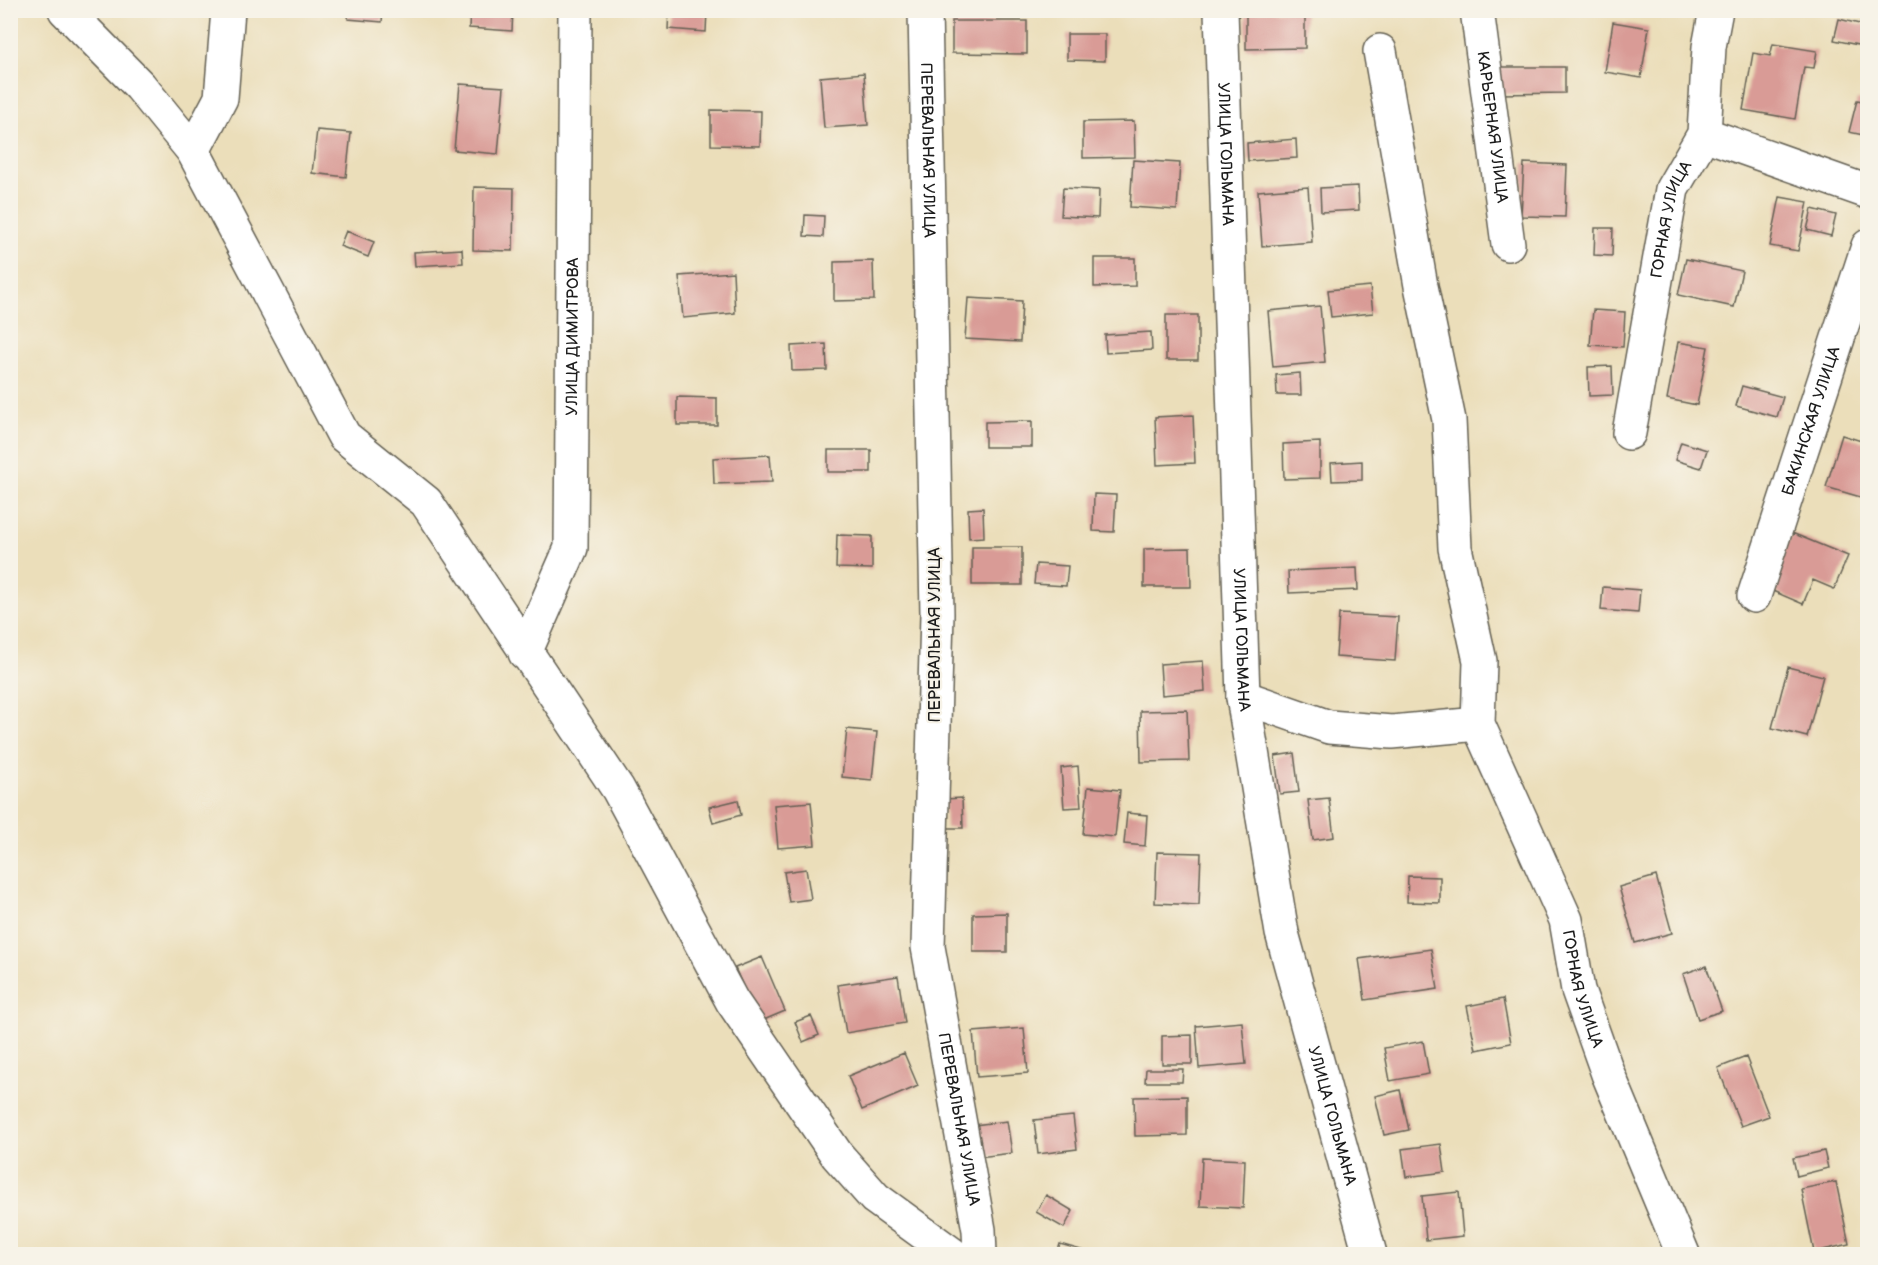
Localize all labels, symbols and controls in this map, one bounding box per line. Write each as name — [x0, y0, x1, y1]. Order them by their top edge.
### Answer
street label: КАРЬЕРНАЯ УЛИЦА — [1473, 50, 1512, 204]
street label: ПЕРЕВАЛЬНАЯ УЛИЦА — [917, 62, 939, 238]
street label: УЛИЦА ГОЛЬМАНА — [1214, 82, 1237, 226]
street label: ГОРНАЯ УЛИЦА — [1647, 157, 1696, 280]
street label: УЛИЦА ДИМИТРОВА — [562, 257, 583, 416]
street label: БАКИНСКАЯ УЛИЦА — [1778, 344, 1844, 498]
street label: ПЕРЕВАЛЬНАЯ УЛИЦА — [926, 547, 945, 723]
street label: УЛИЦА ГОЛЬМАНА — [1229, 568, 1255, 713]
street label: ГОРНАЯ УЛИЦА — [1558, 928, 1607, 1050]
street label: ПЕРЕВАЛЬНАЯ УЛИЦА — [934, 1031, 984, 1207]
street label: УЛИЦА ГОЛЬМАНА — [1304, 1044, 1360, 1188]

